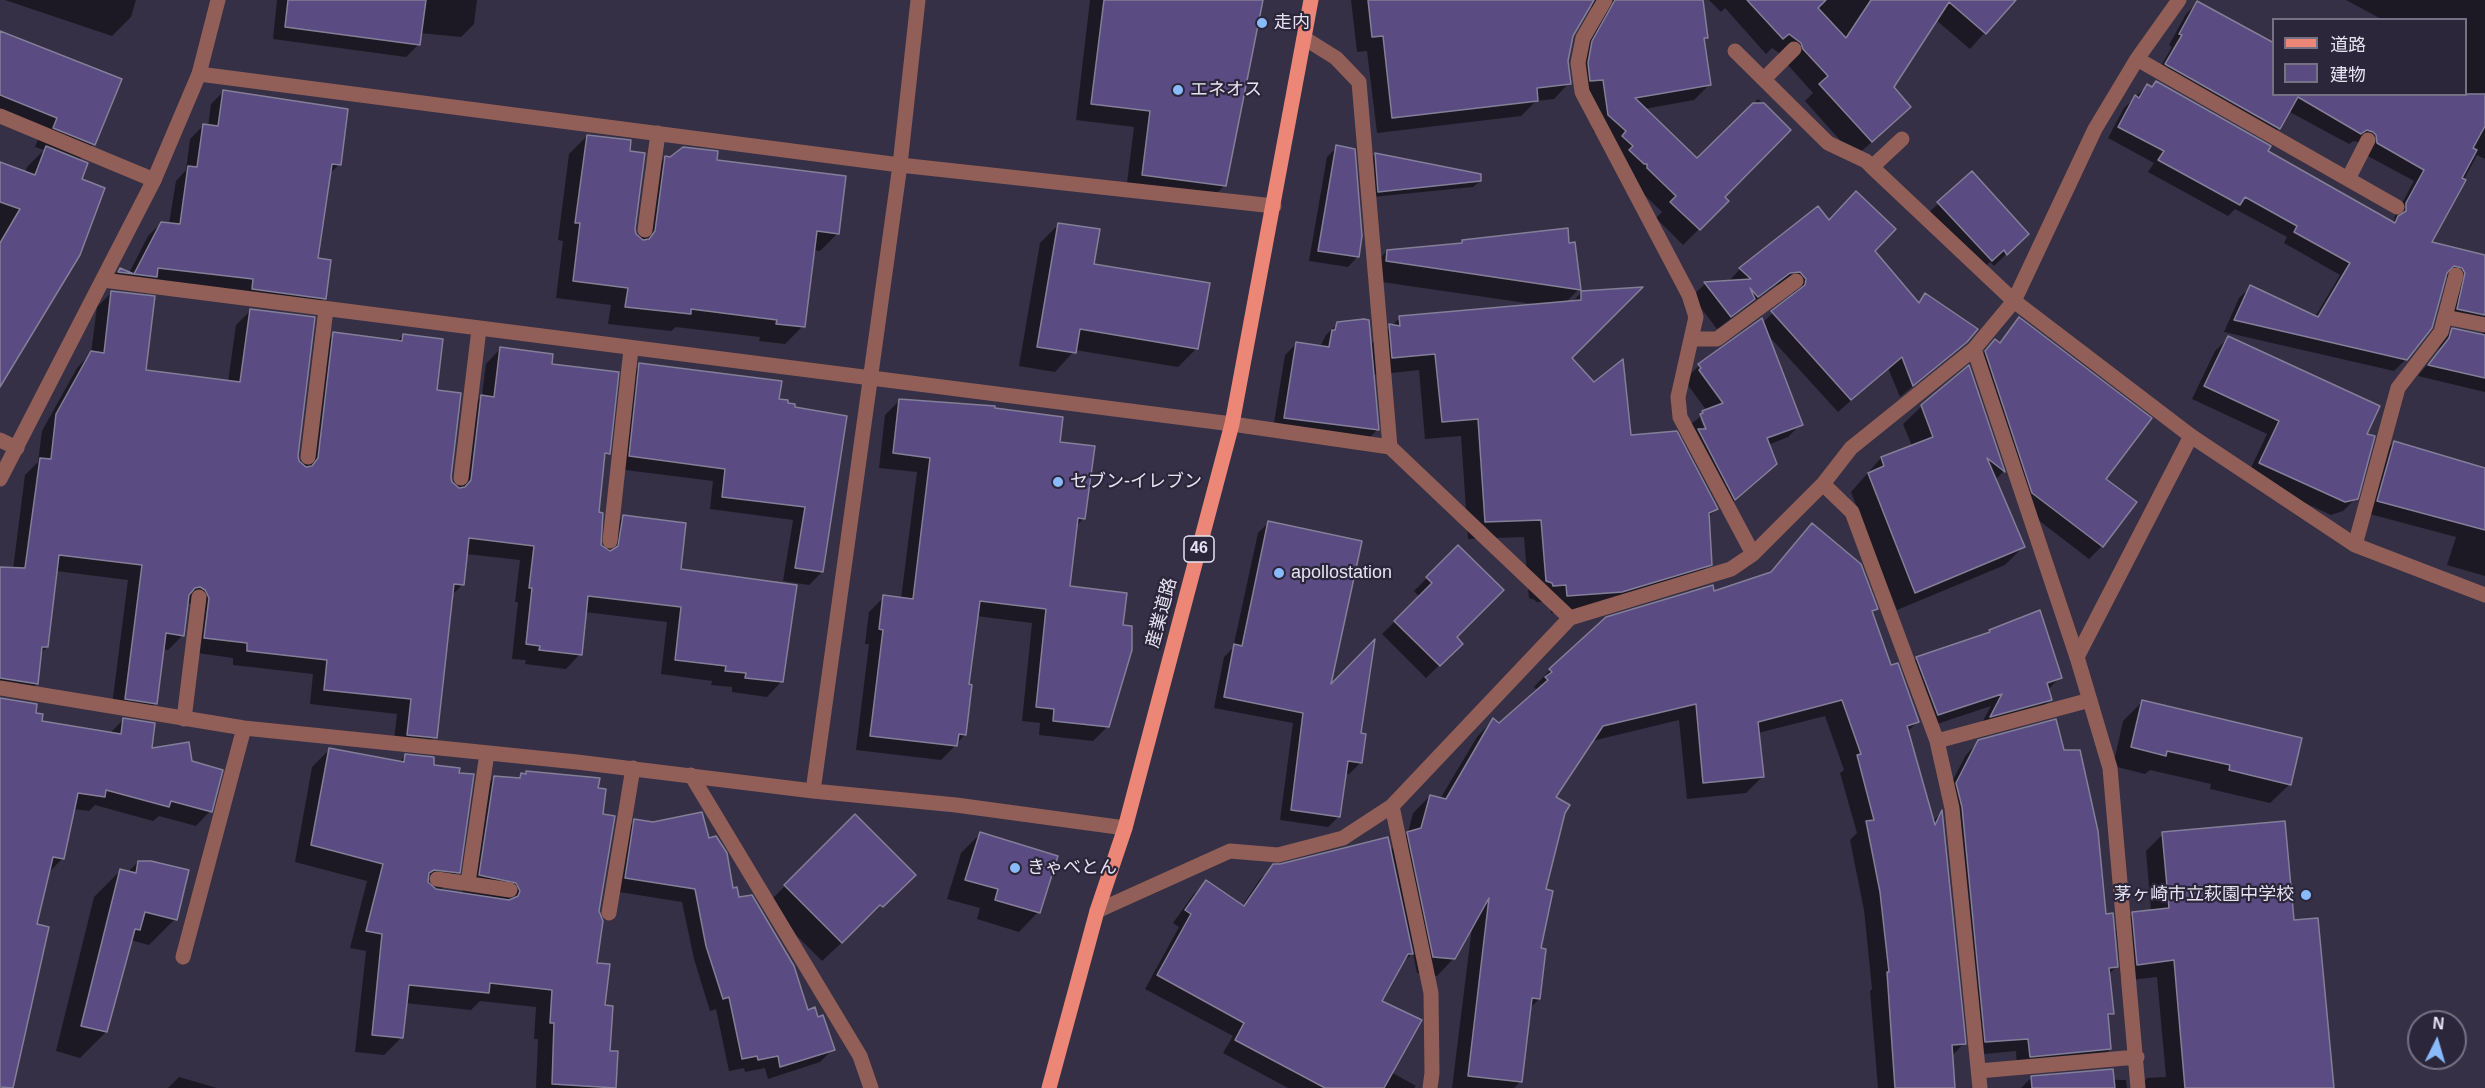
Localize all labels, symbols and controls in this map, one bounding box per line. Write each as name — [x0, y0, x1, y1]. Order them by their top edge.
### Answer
place label: 走内 — [1274, 12, 1310, 34]
marker: 走内 — [1255, 16, 1269, 30]
legend — [2272, 18, 2467, 96]
text: 道路 — [2330, 35, 2366, 55]
text: 建物 — [2330, 65, 2366, 85]
place label: エネオス — [1190, 79, 1262, 101]
marker: エネオス — [1171, 83, 1185, 97]
place label: セブン-イレブン — [1070, 471, 1202, 493]
marker: セブン-イレブン — [1051, 475, 1065, 489]
road number: 46 — [1184, 536, 1214, 562]
place label: apollostation — [1291, 562, 1392, 584]
marker: apollostation — [1272, 566, 1286, 580]
street label: 産業道路 — [1142, 575, 1182, 651]
place label: きゃべとん — [1027, 857, 1117, 879]
marker: きゃべとん — [1008, 861, 1022, 875]
place label: 茅ヶ崎市立萩園中学校 — [2114, 884, 2294, 906]
marker: 茅ヶ崎市立萩園中学校 — [2299, 888, 2313, 902]
north arrow — [2407, 1010, 2467, 1070]
text: N — [2432, 1015, 2445, 1033]

